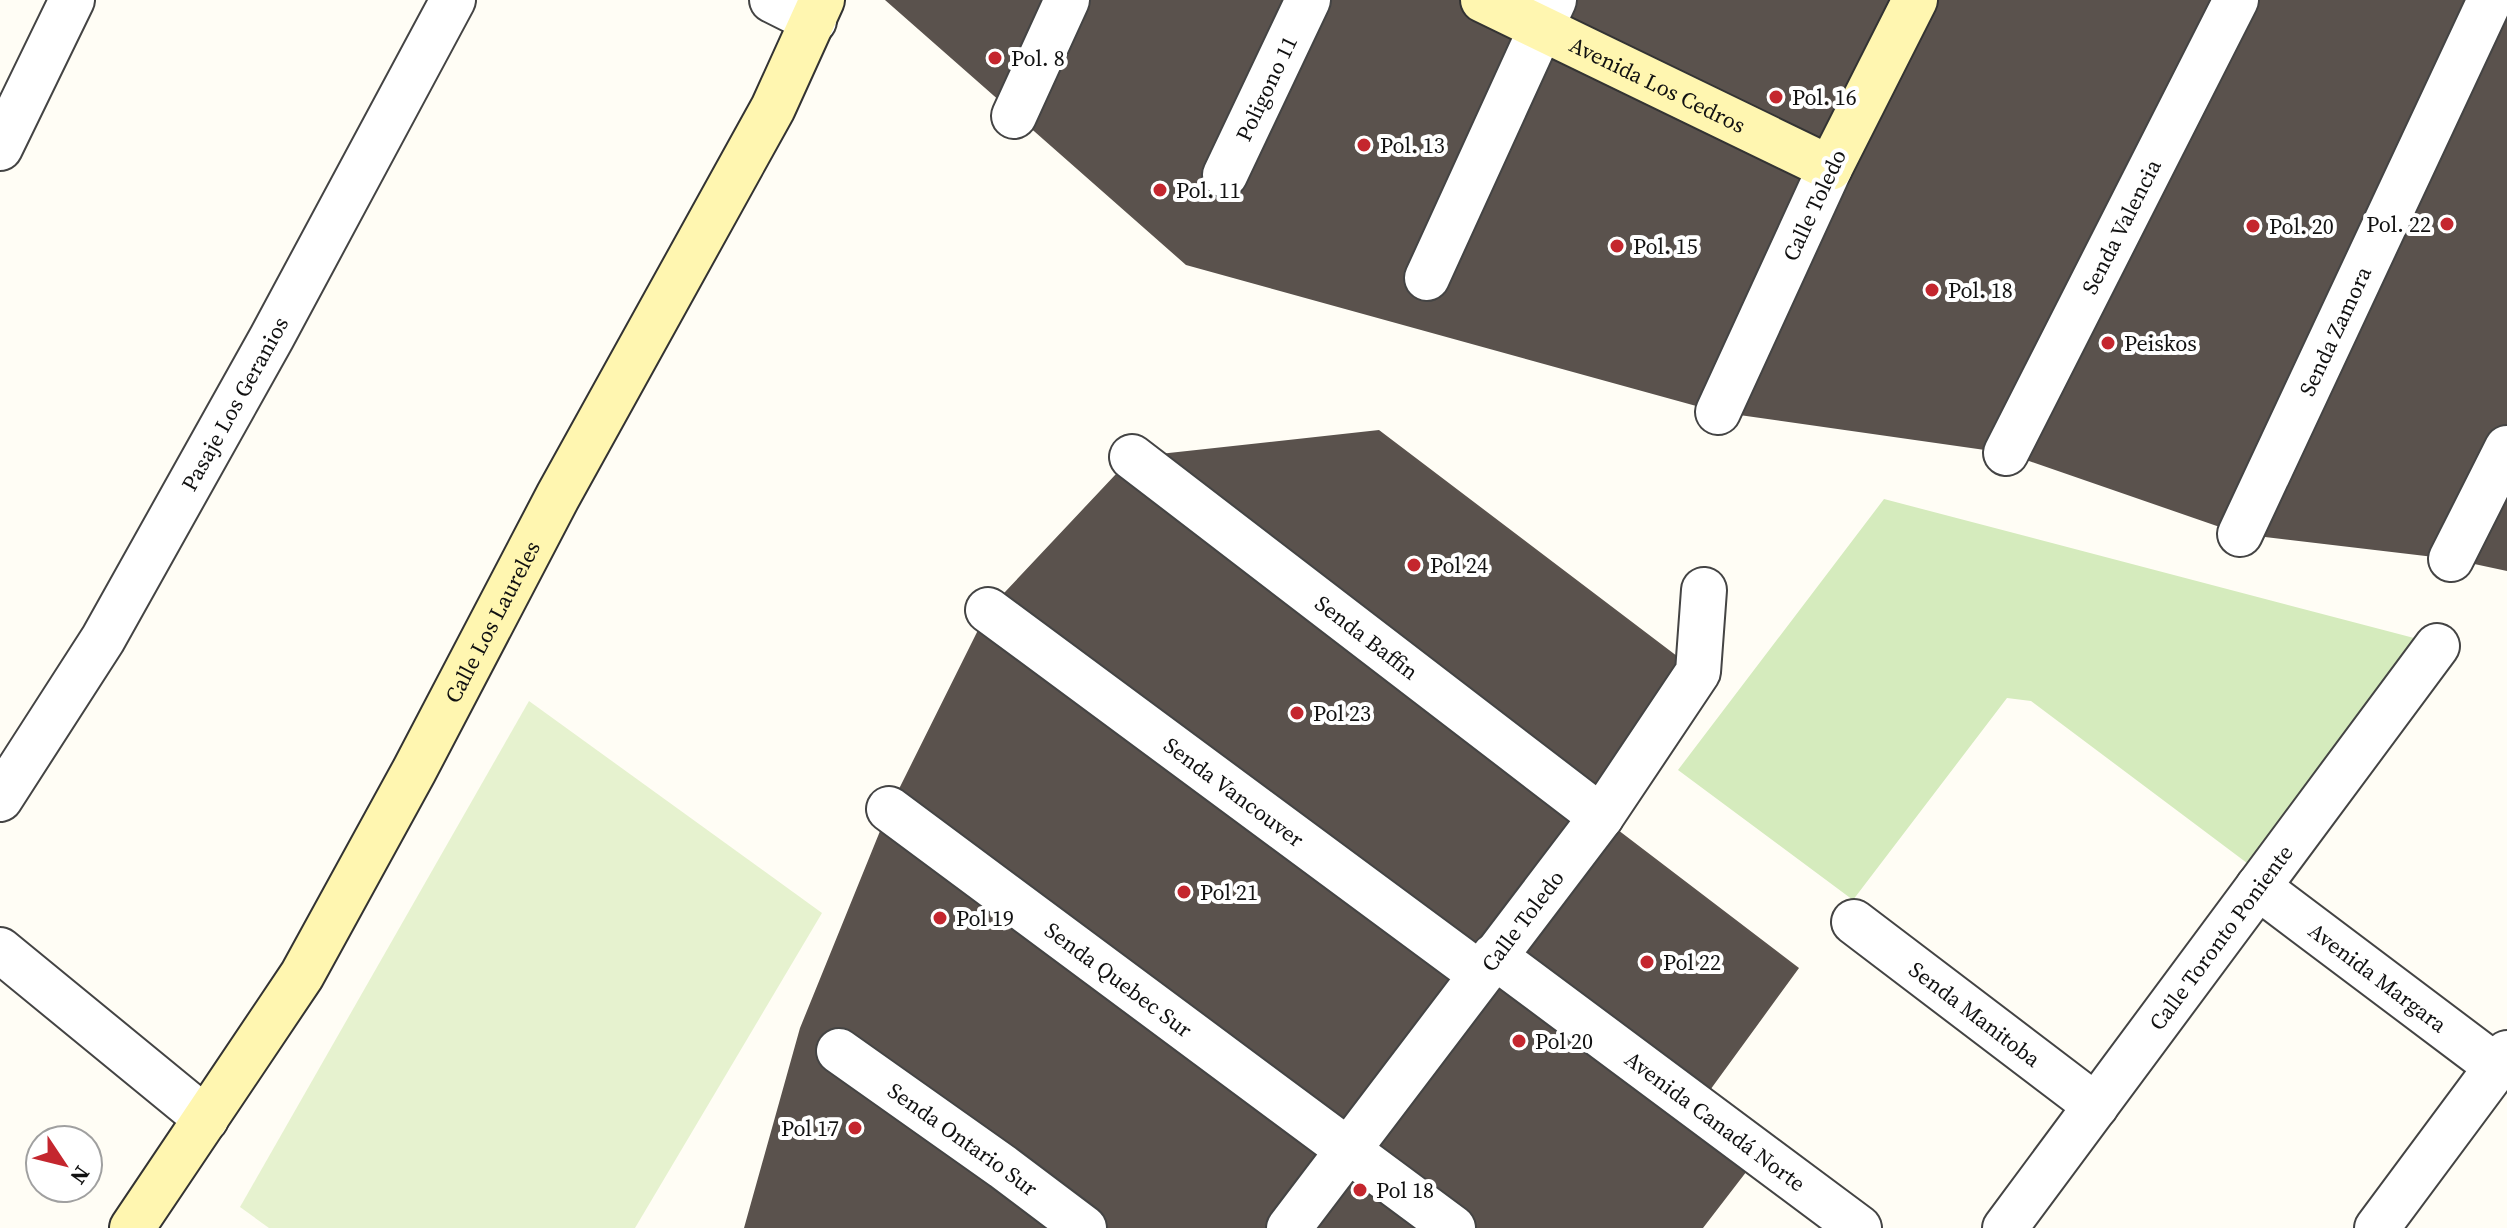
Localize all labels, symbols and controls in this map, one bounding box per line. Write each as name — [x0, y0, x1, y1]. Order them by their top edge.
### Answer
street label: Avenida Los Cedros — [1565, 29, 1751, 140]
street label: Poligono 11 — [1228, 31, 1304, 146]
place label: Pol. 8 — [1011, 43, 1065, 73]
marker: Pol. 8 — [986, 49, 1004, 67]
place label: Pol. 16 — [1792, 82, 1857, 112]
marker: Pol. 16 — [1767, 88, 1785, 106]
place label: Pol. 13 — [1380, 130, 1445, 160]
marker: Pol. 13 — [1355, 136, 1373, 154]
street label: Calle Toledo — [1775, 144, 1853, 266]
street label: Senda Valencia — [2074, 153, 2168, 299]
place label: Pol. 11 — [1176, 175, 1241, 205]
marker: Pol. 11 — [1151, 181, 1169, 199]
place label: Pol. 22 — [2366, 209, 2431, 239]
place label: Pol. 20 — [2269, 211, 2334, 241]
marker: Pol. 22 — [2438, 215, 2456, 233]
marker: Pol. 20 — [2244, 217, 2262, 235]
place label: Pol. 15 — [1633, 231, 1698, 261]
marker: Pol. 15 — [1608, 237, 1626, 255]
street label: Senda Zamora — [2292, 261, 2379, 401]
place label: Pol. 18 — [1948, 275, 2013, 305]
marker: Pol. 18 — [1923, 281, 1941, 299]
street label: Pasaje Los Geranios — [174, 311, 295, 496]
place label: Peiskos — [2124, 328, 2197, 358]
marker: Peiskos — [2099, 334, 2117, 352]
street label: Calle Los Laureles — [437, 535, 547, 708]
place label: Pol 24 — [1430, 550, 1488, 580]
marker: Pol 24 — [1405, 556, 1423, 574]
street label: Senda Baffin — [1309, 588, 1425, 687]
place label: Pol 23 — [1313, 698, 1371, 728]
marker: Pol 23 — [1288, 704, 1306, 722]
street label: Senda Vancouver — [1158, 730, 1311, 854]
street label: Calle Toronto Poniente — [2142, 838, 2300, 1036]
street label: Calle Toledo — [1474, 864, 1571, 977]
place label: Pol 21 — [1200, 877, 1258, 907]
marker: Pol 21 — [1175, 883, 1193, 901]
place label: Pol 19 — [956, 903, 1014, 933]
marker: Pol 19 — [931, 909, 949, 927]
street label: Senda Quebec Sur — [1039, 915, 1199, 1045]
street label: Avenida Margara — [2303, 915, 2454, 1040]
place label: Pol 22 — [1663, 947, 1721, 977]
marker: Pol 22 — [1638, 953, 1656, 971]
street label: Senda Manitoba — [1903, 954, 2048, 1074]
place label: Pol 20 — [1535, 1026, 1593, 1056]
marker: Pol 20 — [1510, 1032, 1528, 1050]
street label: Avenida Canadá Norte — [1619, 1044, 1812, 1198]
street label: Senda Ontario Sur — [882, 1075, 1045, 1203]
place label: Pol 17 — [781, 1113, 839, 1143]
marker: Pol 17 — [846, 1119, 864, 1137]
north arrow — [24, 1124, 104, 1204]
text: N — [63, 1160, 97, 1191]
place label: Pol 18 — [1376, 1175, 1434, 1205]
marker: Pol 18 — [1351, 1181, 1369, 1199]

